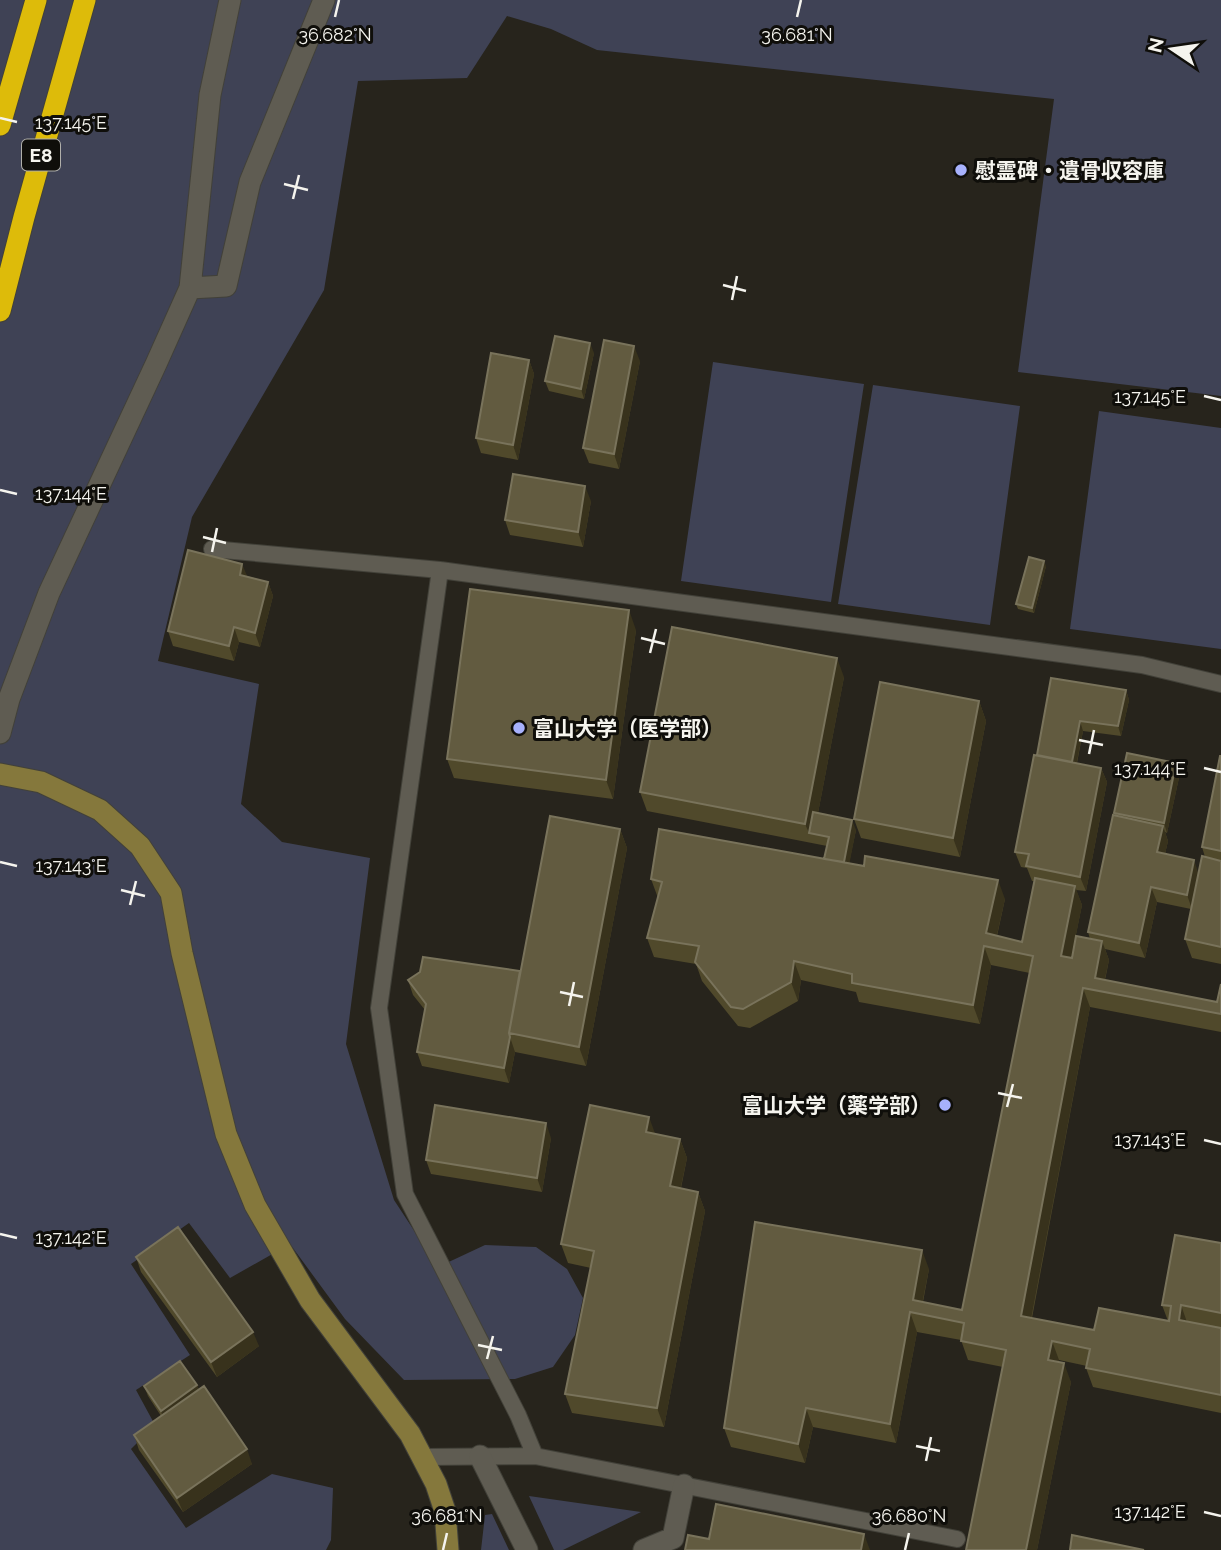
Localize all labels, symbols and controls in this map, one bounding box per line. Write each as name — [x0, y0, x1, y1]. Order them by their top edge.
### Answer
north arrow — [1137, 14, 1207, 84]
text: 36.682°N — [298, 24, 372, 45]
text: 36.681°N — [761, 24, 833, 45]
text: N — [1143, 36, 1168, 55]
text: 137.145°E — [35, 112, 107, 133]
road number: E8 — [22, 140, 60, 170]
place label: 慰霊碑・遺骨収容庫 — [975, 158, 1164, 183]
marker: 慰霊碑・遺骨収容庫 — [953, 162, 969, 178]
text: 137.145°E — [1114, 386, 1186, 407]
text: 137.144°E — [35, 483, 107, 504]
place label: 富山大学（医学部） — [533, 716, 722, 741]
marker: 富山大学（医学部） — [511, 720, 527, 736]
text: 137.144°E — [1114, 758, 1186, 779]
text: 137.143°E — [35, 855, 107, 876]
place label: 富山大学（薬学部） — [742, 1093, 931, 1118]
marker: 富山大学（薬学部） — [937, 1097, 953, 1113]
text: 137.143°E — [1114, 1129, 1186, 1150]
text: 137.142°E — [35, 1227, 107, 1248]
text: 137.142°E — [1114, 1501, 1186, 1522]
text: 36.681°N — [411, 1505, 483, 1526]
text: 36.680°N — [872, 1505, 946, 1526]

